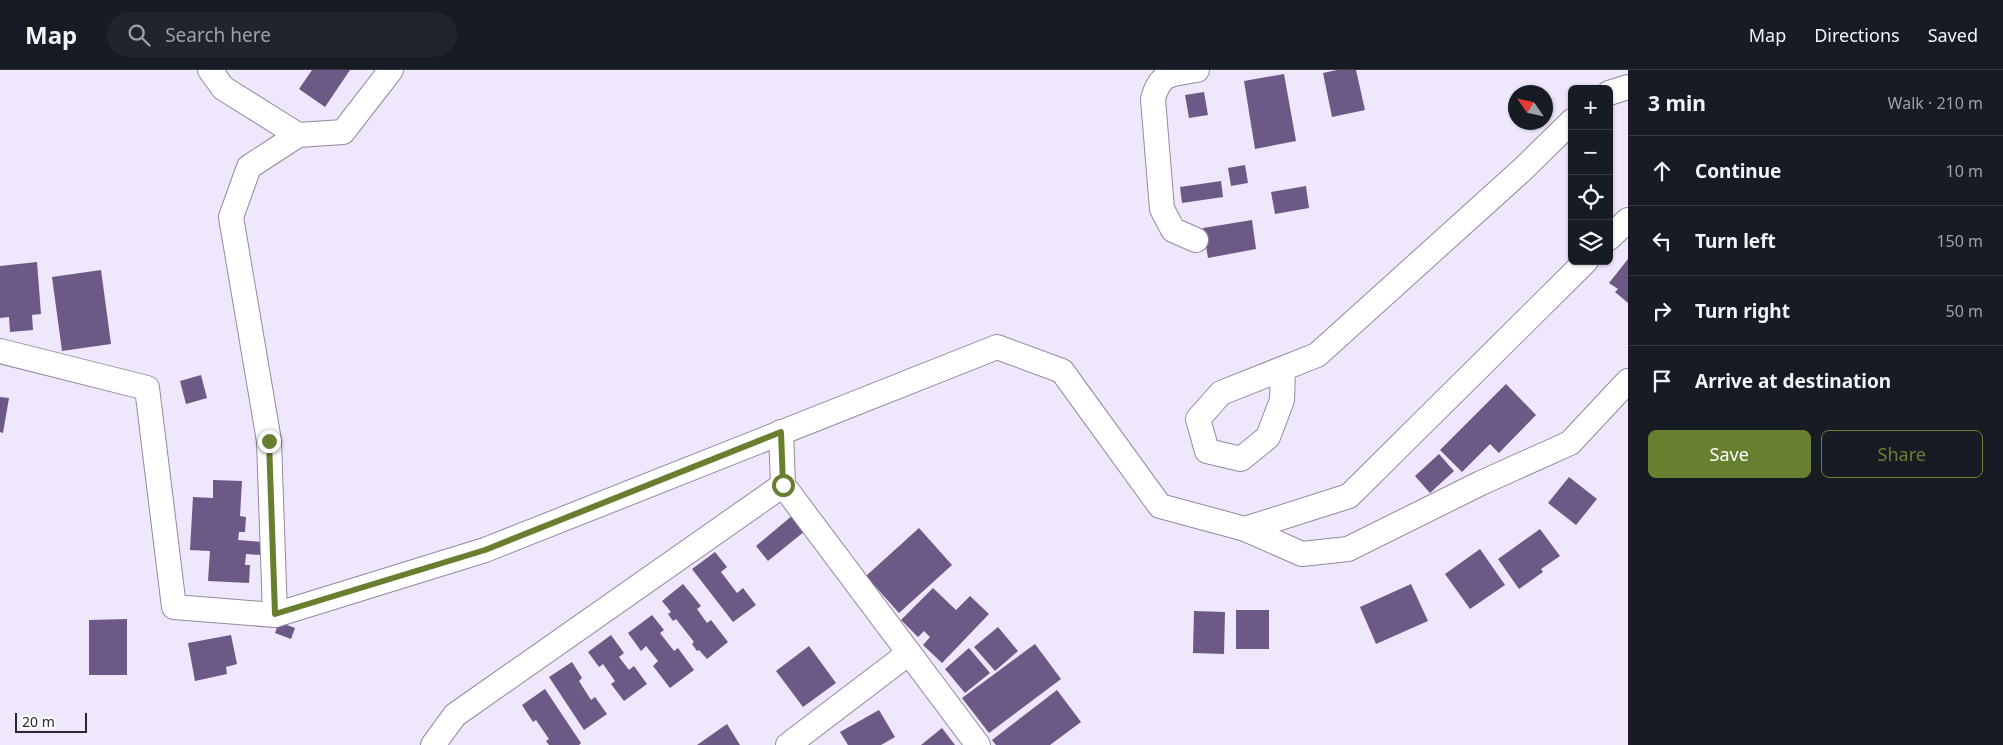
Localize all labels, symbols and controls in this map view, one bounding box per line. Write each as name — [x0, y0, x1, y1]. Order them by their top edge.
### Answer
search box — [107, 12, 457, 57]
text: Map — [25, 18, 77, 51]
icon: search — [125, 21, 153, 49]
text: Search here — [165, 22, 271, 48]
text: Map — [1749, 23, 1786, 47]
text: Directions — [1814, 23, 1900, 47]
text: Saved — [1928, 23, 1978, 47]
north arrow — [1508, 85, 1553, 130]
map controls — [1568, 85, 1613, 265]
button: + — [1568, 85, 1613, 130]
text: 3 min — [1648, 89, 1706, 117]
text: Walk · 210 m — [1888, 92, 1983, 114]
button: − — [1568, 130, 1613, 175]
icon: ahead — [1648, 157, 1676, 185]
text: Continue — [1695, 158, 1781, 184]
text: 10 m — [1946, 160, 1983, 182]
button: locate — [1568, 175, 1613, 220]
button: layers — [1568, 220, 1613, 265]
icon: left — [1648, 227, 1676, 255]
text: Turn left — [1695, 228, 1776, 254]
text: 150 m — [1936, 230, 1983, 252]
icon: right — [1648, 297, 1676, 325]
text: Turn right — [1695, 298, 1790, 324]
text: 50 m — [1946, 300, 1983, 322]
icon: arrive — [1648, 367, 1676, 395]
text: Arrive at destination — [1695, 368, 1891, 394]
route end — [258, 430, 281, 453]
button: Save — [1648, 430, 1811, 478]
button: Share — [1821, 430, 1983, 478]
route start — [772, 474, 795, 497]
scale bar — [15, 710, 88, 733]
text: 20 m — [22, 712, 55, 731]

